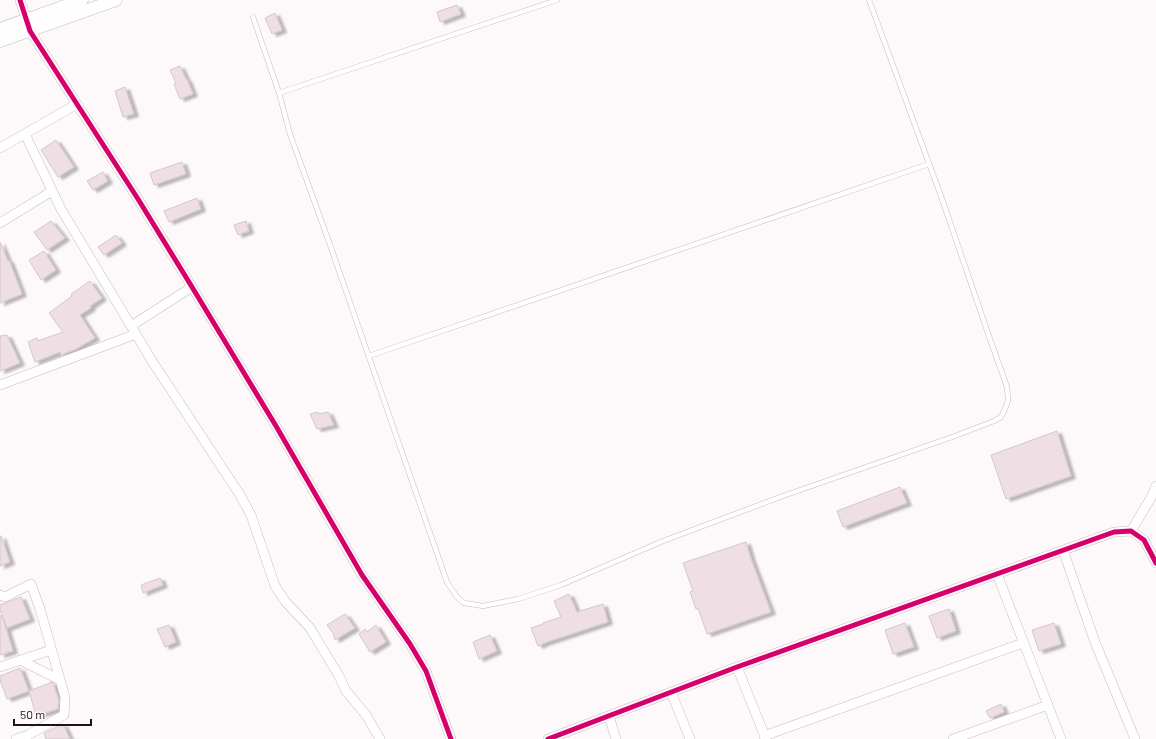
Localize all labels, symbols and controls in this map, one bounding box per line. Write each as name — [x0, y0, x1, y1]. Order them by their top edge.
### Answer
scale bar — [14, 701, 91, 727]
text: 50 m — [20, 707, 45, 721]

